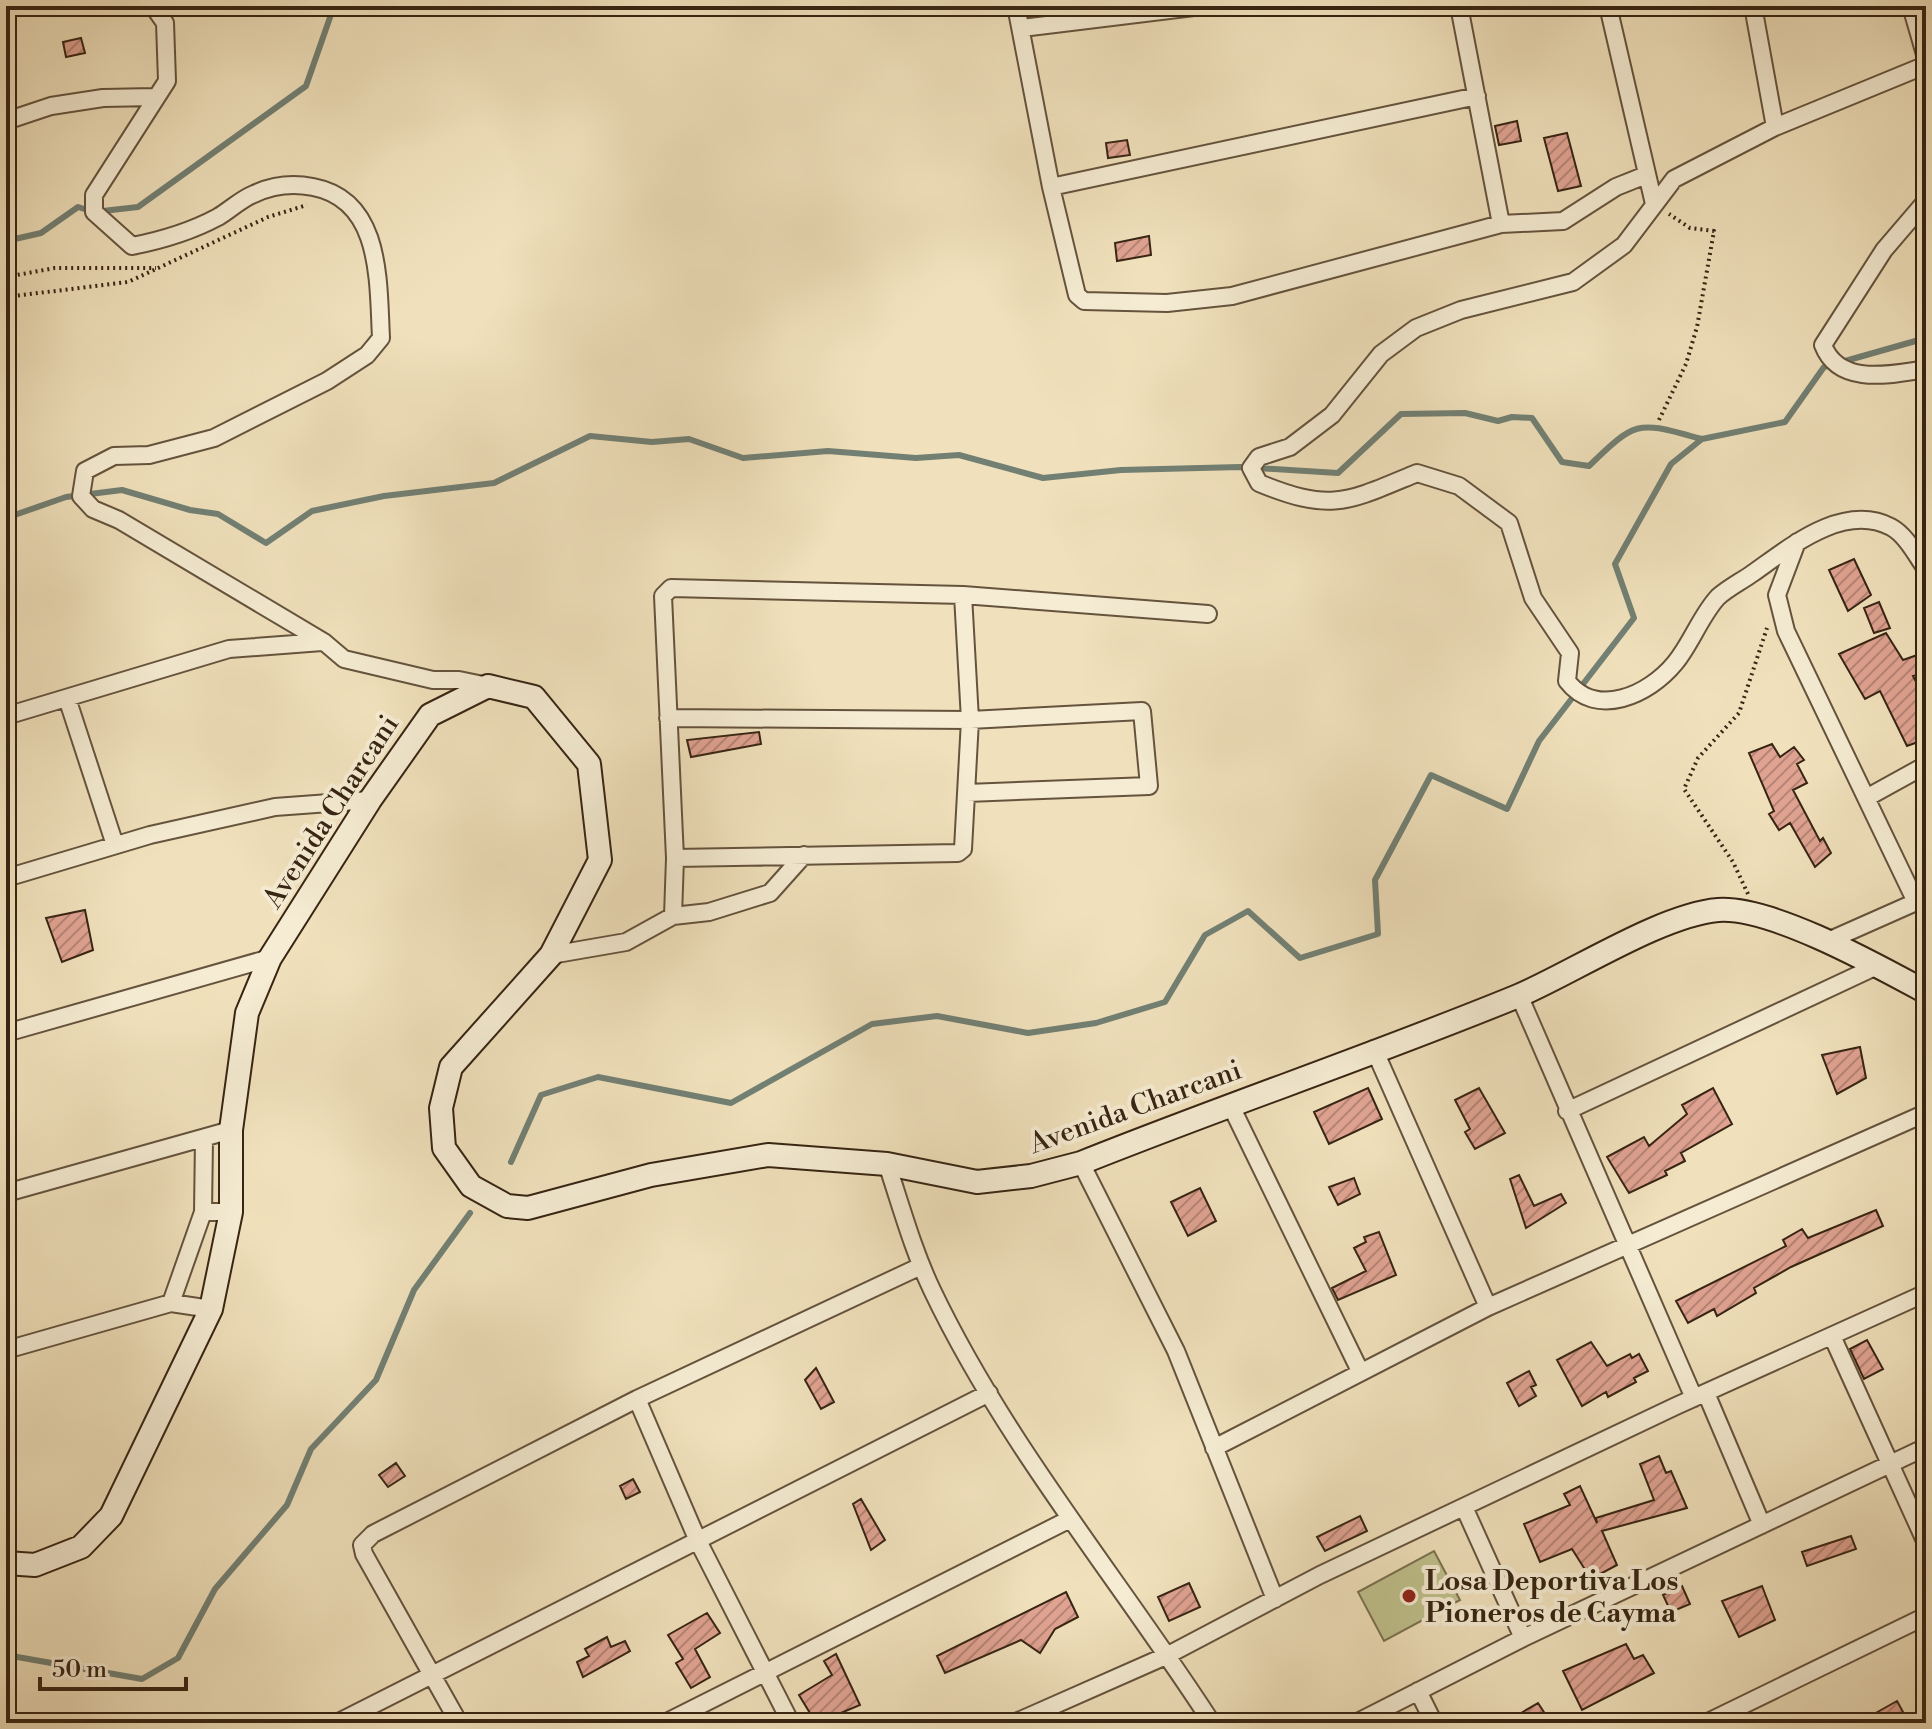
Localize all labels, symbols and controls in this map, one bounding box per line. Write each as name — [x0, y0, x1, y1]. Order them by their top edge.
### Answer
street label: Avenida Charcani — [255, 709, 407, 916]
street label: Avenida Charcani — [1024, 1053, 1246, 1162]
place label: Losa Deportiva Los Pioneros de Cayma — [1425, 1564, 1679, 1631]
marker: Losa Deportiva Los Pioneros de Cayma — [1400, 1587, 1418, 1605]
scale bar — [40, 1641, 186, 1691]
text: 50 m — [52, 1655, 107, 1685]

